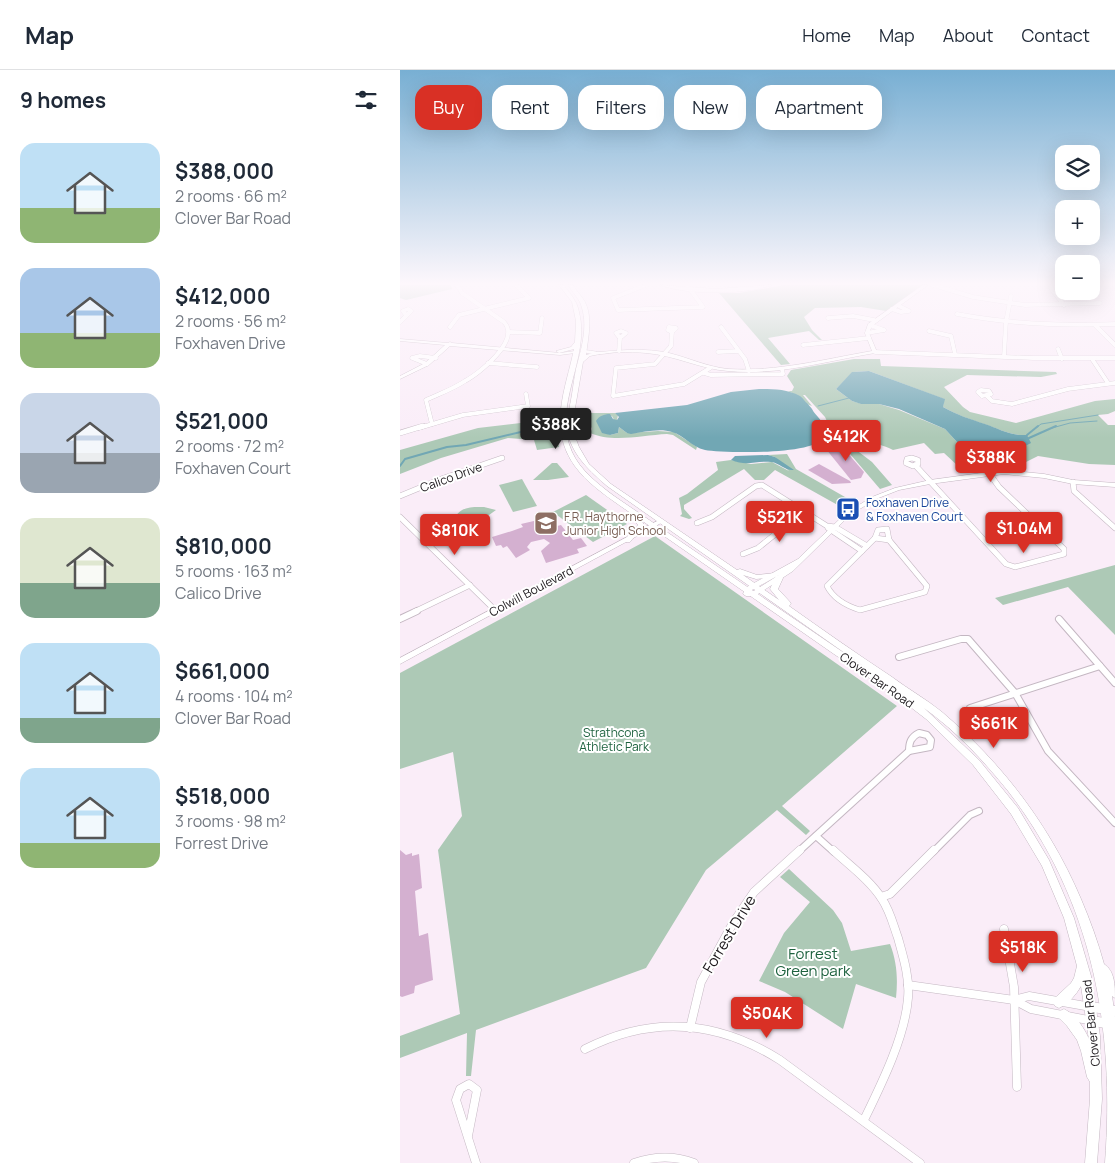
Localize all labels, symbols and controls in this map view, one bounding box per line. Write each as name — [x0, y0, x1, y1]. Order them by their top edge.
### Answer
text: Map — [25, 18, 74, 51]
text: Home — [802, 23, 851, 47]
text: Map — [879, 23, 915, 47]
text: About — [943, 23, 993, 47]
text: Contact — [1021, 23, 1090, 47]
chip: Buy — [415, 85, 482, 130]
chip: Rent — [492, 85, 568, 130]
chip: Filters — [578, 85, 664, 130]
chip: New — [674, 85, 746, 130]
chip: Apartment — [756, 85, 882, 130]
text: 9 homes — [20, 86, 106, 114]
icon: filters — [352, 86, 380, 114]
map controls — [1055, 145, 1100, 300]
button: layers — [1055, 145, 1100, 190]
text: $388,000 — [175, 157, 274, 185]
icon: home — [60, 163, 120, 223]
text: 2 rooms · 66 m² — [175, 185, 287, 207]
button: + — [1055, 200, 1100, 245]
text: Clover Bar Road — [175, 207, 291, 229]
button: − — [1055, 255, 1100, 300]
text: $412,000 — [175, 282, 271, 310]
icon: home — [60, 288, 120, 348]
text: 2 rooms · 56 m² — [175, 310, 286, 332]
text: Foxhaven Drive — [175, 332, 286, 354]
text: $521,000 — [175, 407, 269, 435]
pin: $388K — [521, 408, 591, 450]
icon: home — [60, 413, 120, 473]
text: $388K — [531, 413, 581, 435]
pin: $412K — [811, 420, 881, 462]
text: $412K — [823, 425, 869, 447]
text: 2 rooms · 72 m² — [175, 435, 284, 457]
pin: $388K — [956, 440, 1026, 483]
text: $388K — [966, 446, 1016, 468]
text: Foxhaven Court — [175, 457, 291, 479]
street label: Calico Drive — [418, 458, 484, 496]
place label: Foxhaven Drive & Foxhaven Court — [866, 494, 963, 525]
bus stop icon: Foxhaven Drive & Foxhaven Court — [835, 496, 861, 522]
pin: $521K — [745, 500, 815, 543]
text: $521K — [757, 506, 803, 528]
place label: F.R. Haythorne Junior High School — [564, 508, 666, 539]
school or university icon: F.R. Haythorne Junior High School — [533, 510, 559, 536]
pin: $1.04M — [983, 512, 1065, 554]
pin: $810K — [420, 514, 490, 556]
text: $1.04M — [996, 517, 1052, 539]
text: $810K — [431, 519, 479, 541]
text: $810,000 — [175, 532, 272, 560]
icon: home — [60, 538, 120, 598]
text: 5 rooms · 163 m² — [175, 560, 292, 582]
street label: Colwill Boulevard — [486, 562, 576, 620]
text: Calico Drive — [175, 582, 262, 604]
street label: Clover Bar Road — [836, 648, 918, 712]
text: $661,000 — [175, 657, 270, 685]
icon: home — [60, 663, 120, 723]
text: 4 rooms · 104 m² — [175, 685, 293, 707]
pin: $661K — [959, 706, 1029, 749]
text: Clover Bar Road — [175, 707, 291, 729]
text: $661K — [970, 712, 1018, 734]
park label: Strathcona Athletic Park — [579, 724, 650, 755]
text: $518,000 — [175, 782, 270, 810]
icon: home — [60, 788, 120, 848]
text: 3 rooms · 98 m² — [175, 810, 286, 832]
text: Forrest Drive — [175, 832, 268, 854]
street label: Forrest Drive — [697, 891, 761, 977]
pin: $518K — [988, 930, 1058, 973]
text: $518K — [1000, 936, 1046, 958]
park label: Forrest Green park — [775, 943, 851, 981]
street label: Clover Bar Road — [1078, 979, 1104, 1067]
pin: $504K — [732, 996, 802, 1039]
text: $504K — [742, 1002, 792, 1024]

